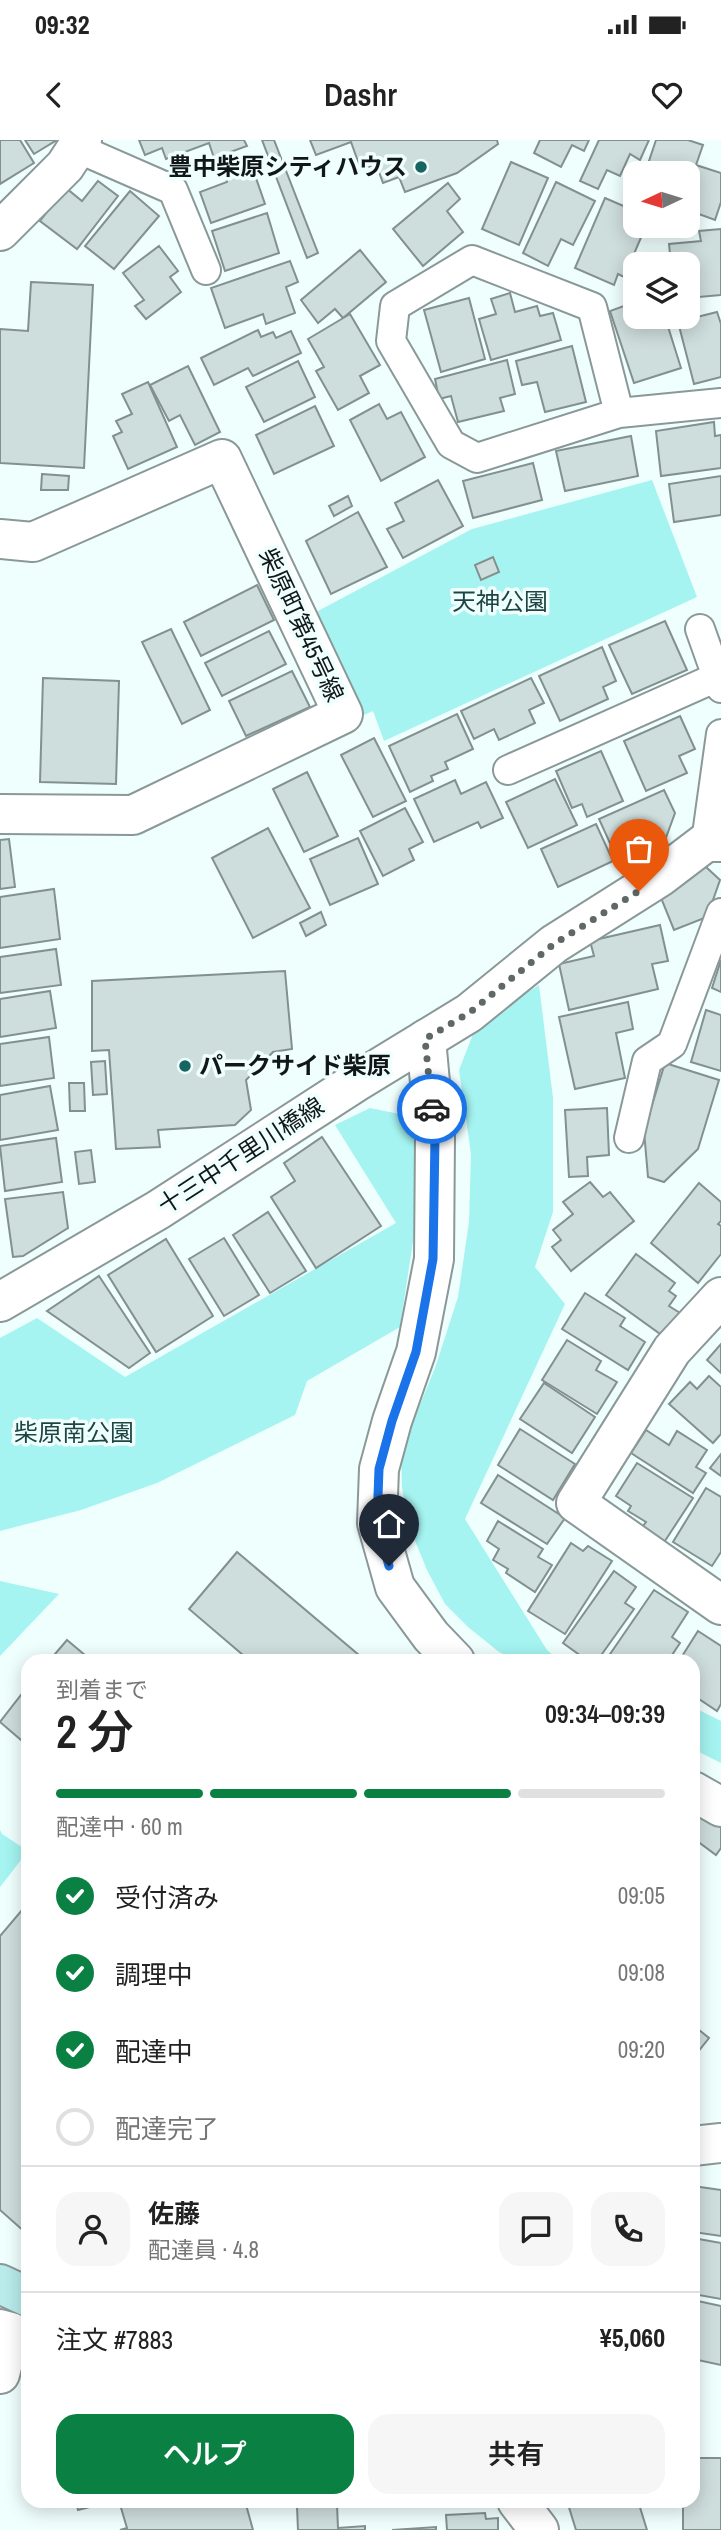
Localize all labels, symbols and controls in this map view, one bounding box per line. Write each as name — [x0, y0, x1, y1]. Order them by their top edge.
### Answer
text: 09:32 — [35, 7, 90, 42]
text: Dashr — [324, 73, 397, 116]
icon: back — [35, 76, 73, 114]
icon: heart — [648, 76, 686, 114]
place label: 豊中柴原シティハウス — [168, 150, 407, 182]
marker: 豊中柴原シティハウス — [413, 159, 429, 175]
north arrow — [623, 161, 700, 238]
map controls — [623, 161, 700, 329]
button: layers — [623, 252, 700, 329]
street label: 柴原町第45号線 — [252, 543, 351, 707]
park label: 天神公園 — [452, 585, 548, 617]
pin — [609, 819, 669, 891]
icon: bag — [620, 830, 658, 868]
place label: パークサイド柴原 — [199, 1049, 391, 1081]
marker: パークサイド柴原 — [177, 1058, 193, 1074]
courier — [397, 1074, 467, 1144]
street label: 十三中千里川橋線 — [151, 1089, 330, 1221]
icon: car — [413, 1090, 451, 1128]
park label: 柴原南公園 — [14, 1416, 134, 1448]
pin — [359, 1494, 419, 1566]
icon: home — [370, 1505, 408, 1543]
text: 到着まで — [56, 1674, 148, 1705]
text: 09:34–09:39 — [545, 1696, 665, 1731]
text: 2 分 — [56, 1700, 133, 1762]
text: 配達中 · 60 m — [56, 1811, 183, 1842]
icon: check — [56, 1877, 94, 1915]
text: 受付済み — [115, 1880, 219, 1915]
text: 09:05 — [618, 1880, 665, 1911]
icon: check — [56, 1954, 94, 1992]
text: 調理中 — [115, 1957, 193, 1992]
text: 09:08 — [618, 1957, 665, 1988]
icon: check — [56, 2031, 94, 2069]
text: 配達中 — [115, 2034, 193, 2069]
text: 09:20 — [618, 2034, 665, 2065]
text: 配達完了 — [115, 2111, 219, 2146]
button: person — [56, 2192, 130, 2266]
button: chat — [499, 2192, 573, 2266]
button: phone — [591, 2192, 665, 2266]
text: 佐藤 — [148, 2196, 200, 2231]
text: 配達員 · 4.8 — [148, 2234, 259, 2265]
text: ¥5,060 — [600, 2320, 665, 2355]
text: 注文 #7883 — [56, 2322, 173, 2357]
button: ヘルプ — [56, 2414, 354, 2494]
button: 共有 — [368, 2414, 665, 2494]

